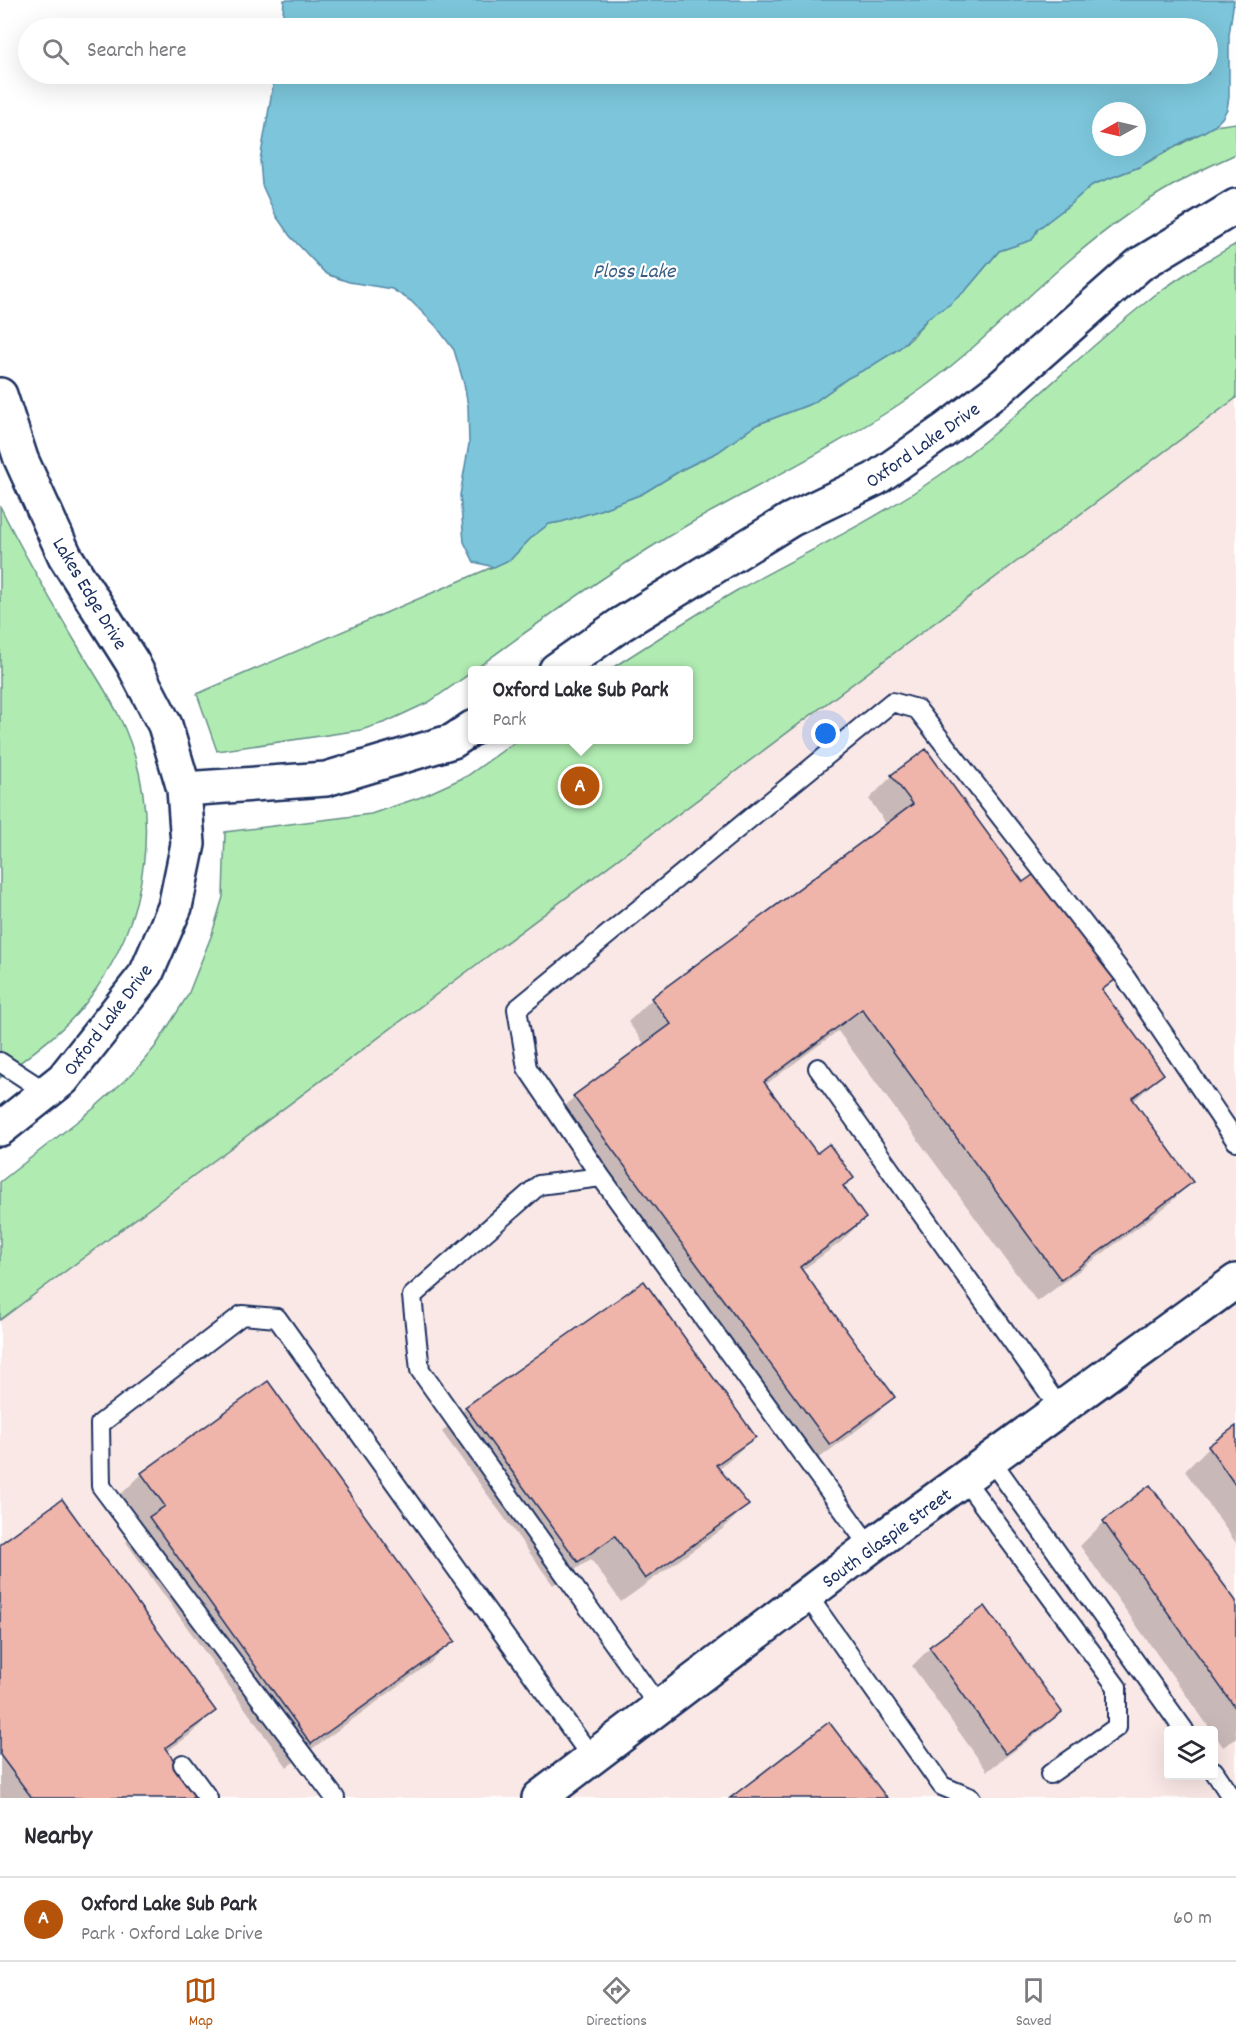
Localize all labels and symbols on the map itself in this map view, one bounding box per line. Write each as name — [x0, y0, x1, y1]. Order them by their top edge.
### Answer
north arrow — [1092, 102, 1146, 156]
water label: Ploss Lake — [593, 258, 677, 288]
street label: Oxford Lake Drive — [861, 396, 987, 496]
street label: Lakes Edge Drive — [44, 533, 133, 656]
your location — [811, 719, 840, 748]
pin: A — [560, 764, 600, 808]
street label: Oxford Lake Drive — [58, 959, 161, 1083]
street label: South Glaspie Street — [817, 1483, 959, 1596]

